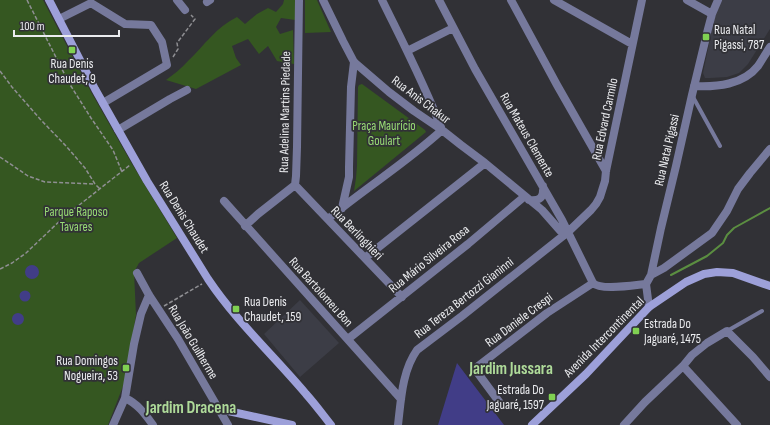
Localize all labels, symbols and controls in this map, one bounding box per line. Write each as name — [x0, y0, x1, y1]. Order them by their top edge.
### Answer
scale bar — [14, 12, 119, 38]
text: 100 m — [20, 19, 45, 34]
place label: Rua Natal Pigassi, 787 — [714, 22, 765, 53]
marker: Rua Natal Pigassi, 787 — [701, 32, 711, 42]
marker: Rua Denis Chaudet, 9 — [67, 45, 77, 55]
street label: Rua Adelina Martins Piedade — [276, 51, 294, 173]
place label: Rua Denis Chaudet, 9 — [48, 56, 96, 87]
street label: Rua Anis Chakur — [388, 73, 454, 128]
street label: Rua Edvard Carmilo — [588, 77, 622, 161]
street label: Rua Mateus Clemente — [496, 90, 558, 180]
street label: Rua Natal Pigassi — [651, 113, 683, 187]
park label: Praça Maurício Goulart — [352, 118, 416, 149]
street label: Rua Denis Chaudet — [156, 178, 212, 256]
street label: Rua Berlinghieri — [327, 203, 387, 263]
park label: Parque Raposo Tavares — [44, 204, 108, 235]
street label: Rua Mário Silveira Rosa — [385, 222, 473, 296]
street label: Rua Bartolomeu Bon — [286, 254, 356, 330]
street label: Rua Tereza Bertozzi Gianinni — [411, 254, 517, 342]
street label: Rua Daniele Crespi — [482, 289, 556, 351]
street label: Avenida Intercontinental — [560, 293, 648, 381]
place label: Rua Denis Chaudet, 159 — [244, 294, 301, 325]
street label: Rua João Guilherme — [165, 302, 221, 382]
marker: Rua Denis Chaudet, 159 — [231, 304, 241, 314]
place label: Estrada Do Jaguaré, 1475 — [643, 316, 701, 347]
marker: Estrada Do Jaguaré, 1475 — [631, 326, 641, 336]
place label: Rua Domingos Nogueira, 53 — [56, 353, 118, 384]
district label: Jardim Jussara — [468, 359, 553, 379]
marker: Rua Domingos Nogueira, 53 — [121, 363, 131, 373]
place label: Estrada Do Jaguaré, 1597 — [486, 382, 545, 413]
marker: Estrada Do Jaguaré, 1597 — [547, 392, 557, 402]
district label: Jardim Dracena — [145, 398, 236, 418]

